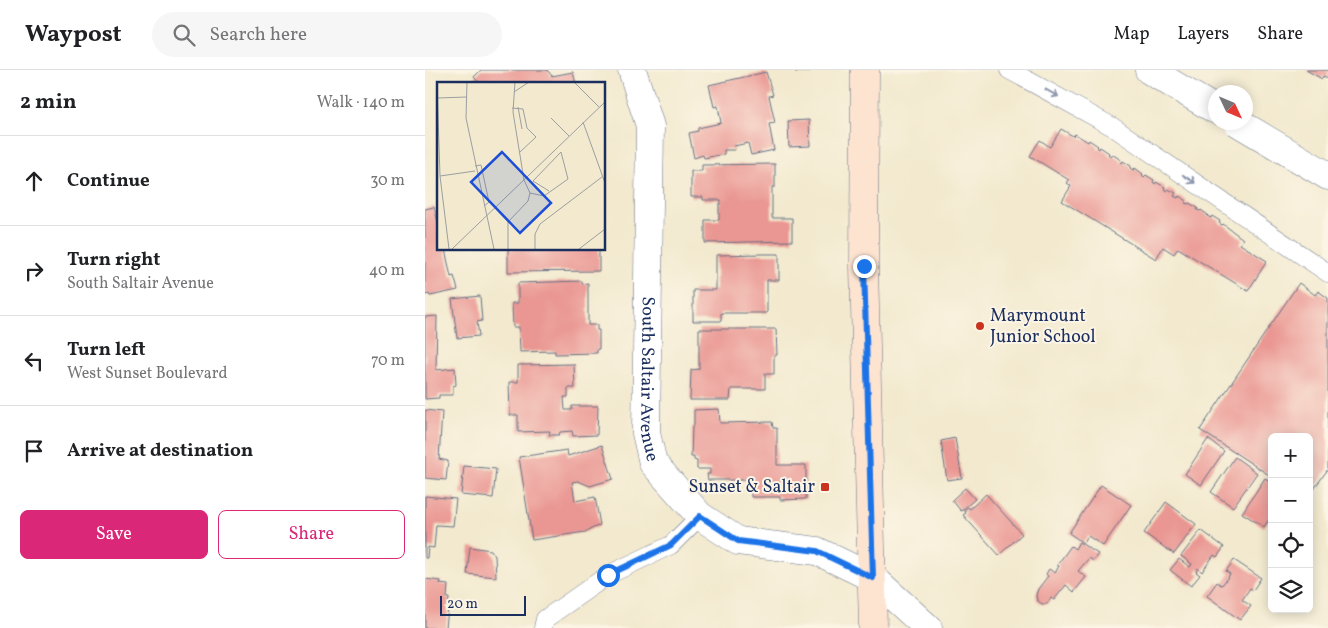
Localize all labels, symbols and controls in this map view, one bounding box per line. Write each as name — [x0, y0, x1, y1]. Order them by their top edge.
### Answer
search box — [152, 12, 502, 57]
text: Waypost — [25, 18, 122, 52]
icon: search — [170, 21, 198, 49]
text: Search here — [210, 22, 307, 48]
text: Map — [1113, 22, 1149, 47]
text: Layers — [1177, 22, 1229, 47]
text: Share — [1257, 22, 1303, 47]
inset map — [437, 82, 605, 250]
north arrow — [1208, 85, 1253, 130]
text: 2 min — [20, 88, 77, 117]
one-way arrow — [1044, 88, 1059, 98]
text: Walk · 140 m — [317, 92, 405, 114]
icon: ahead — [20, 167, 48, 195]
text: Continue — [67, 168, 150, 194]
text: 30 m — [370, 170, 405, 192]
one-way arrow — [1182, 174, 1196, 184]
text: Turn right — [67, 247, 160, 273]
route end — [853, 255, 876, 278]
icon: right — [20, 257, 48, 285]
text: 40 m — [369, 260, 405, 282]
text: South Saltair Avenue — [67, 273, 214, 295]
street label: South Saltair Avenue — [634, 296, 665, 464]
place label: Marymount Junior School — [990, 304, 1096, 350]
marker: Marymount Junior School — [974, 320, 986, 332]
text: Turn left — [67, 337, 146, 363]
icon: left — [20, 347, 48, 375]
text: 70 m — [371, 350, 405, 372]
text: West Sunset Boulevard — [67, 363, 228, 385]
map controls — [1268, 433, 1313, 613]
button: + — [1268, 433, 1313, 478]
icon: arrive — [20, 437, 48, 465]
text: Arrive at destination — [67, 438, 253, 464]
place label: Sunset & Saltair — [689, 475, 815, 500]
button: − — [1268, 478, 1313, 523]
marker: Sunset & Saltair — [819, 481, 831, 493]
button: Save — [20, 510, 208, 559]
button: Share — [218, 510, 405, 559]
button: locate — [1268, 523, 1313, 568]
route start — [597, 564, 620, 587]
button: layers — [1268, 568, 1313, 613]
scale bar — [440, 593, 526, 616]
text: 20 m — [447, 595, 478, 614]

